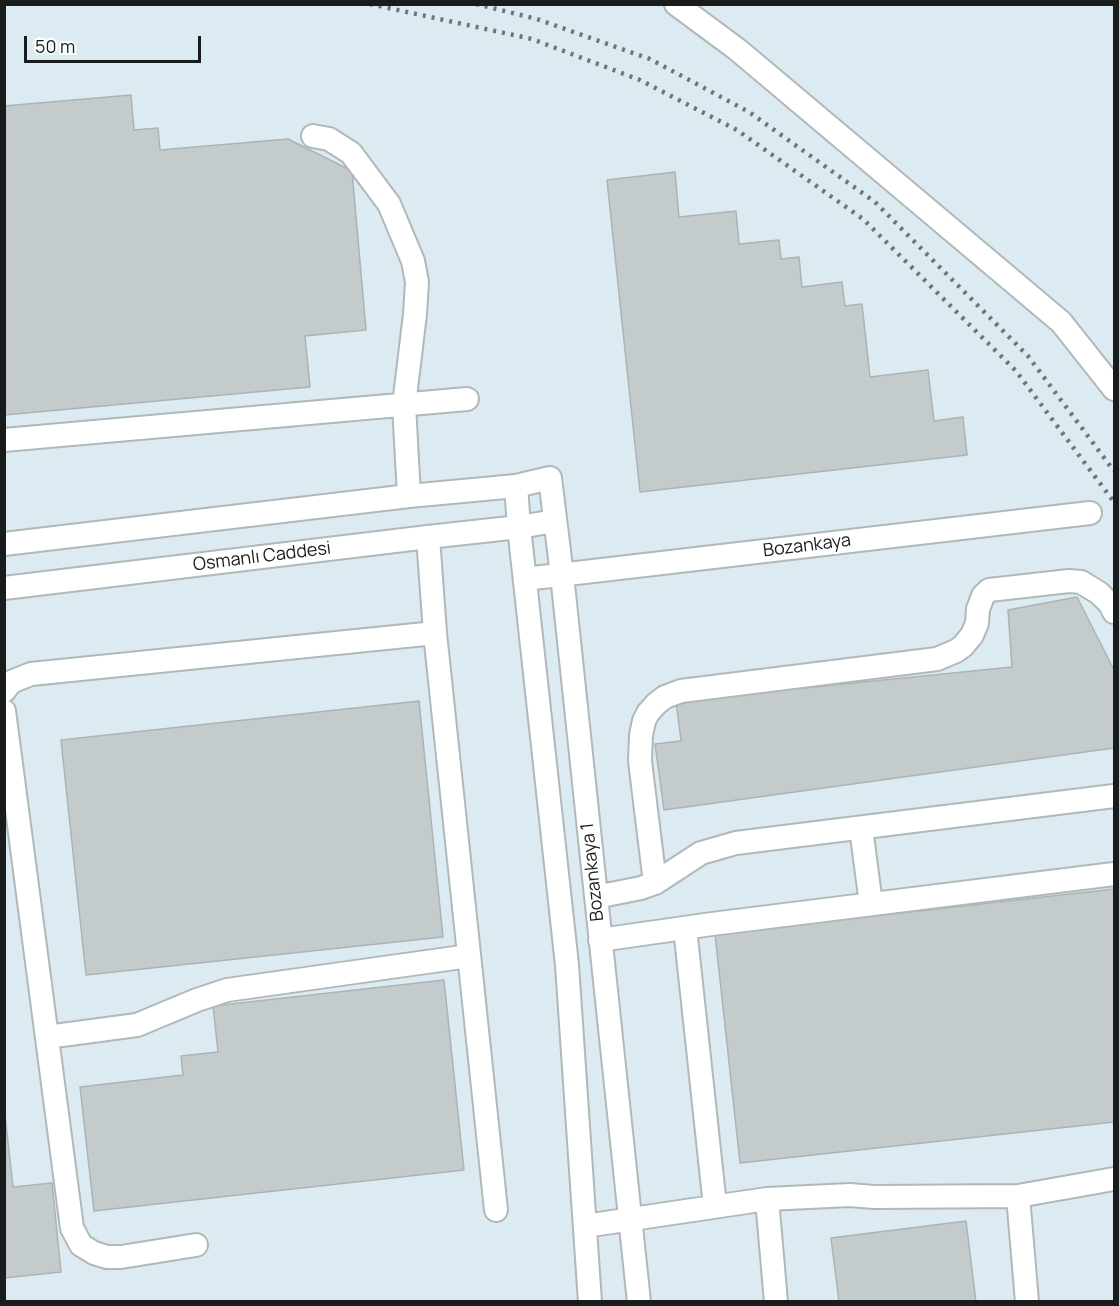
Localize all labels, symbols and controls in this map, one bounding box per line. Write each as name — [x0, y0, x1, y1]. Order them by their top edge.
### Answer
scale bar — [27, 24, 204, 62]
text: 50 m — [35, 34, 75, 58]
street label: Bozankaya — [762, 530, 852, 562]
street label: Osmanlı Caddesi — [192, 538, 332, 576]
street label: Bozankaya 1 — [577, 822, 609, 922]

